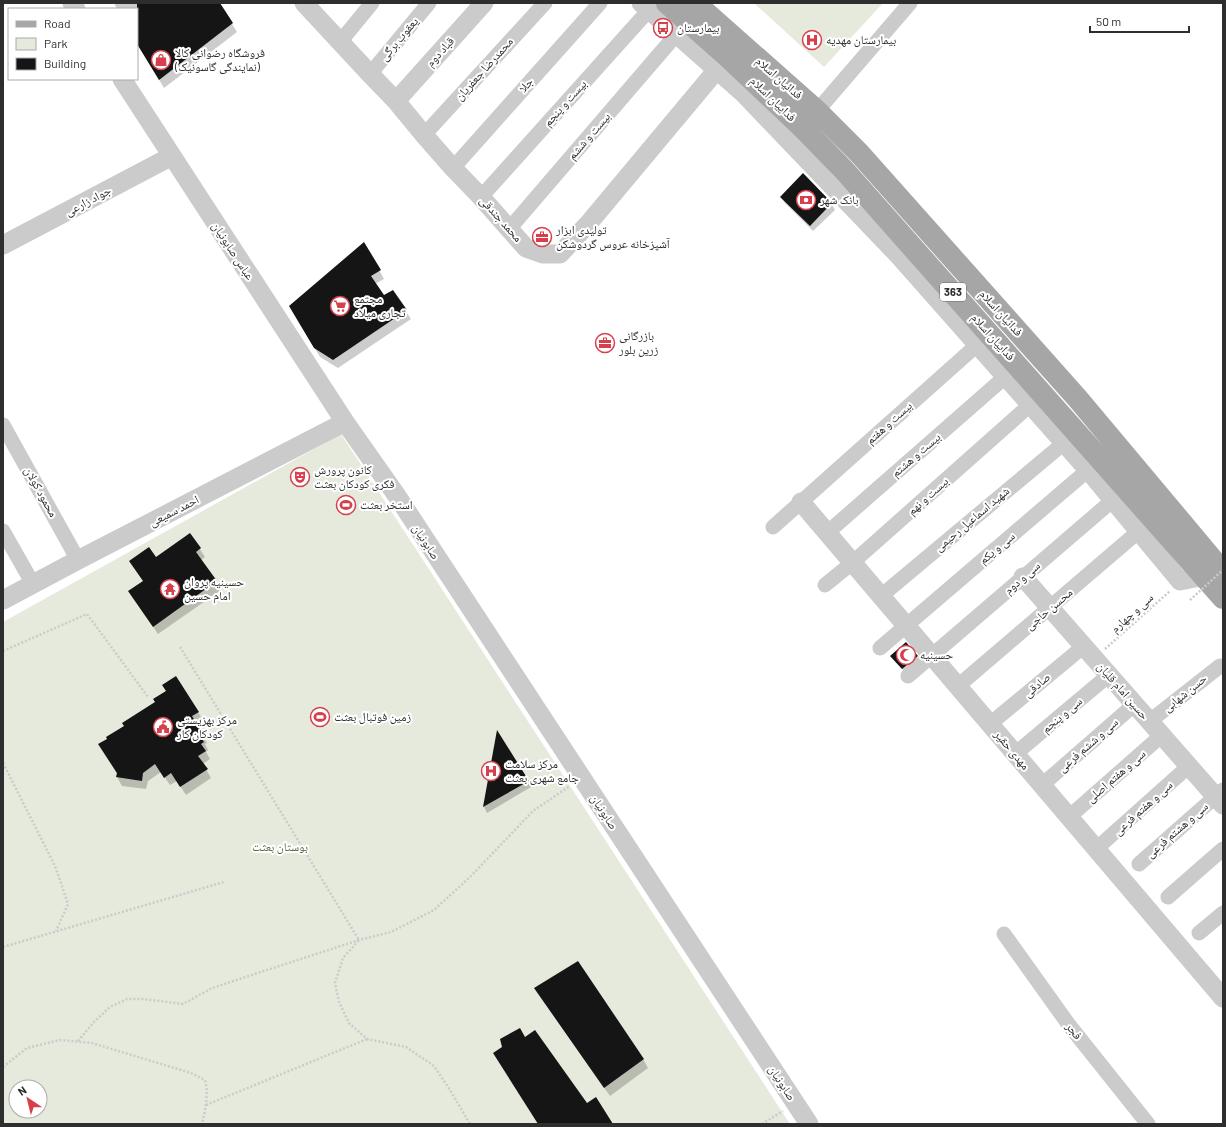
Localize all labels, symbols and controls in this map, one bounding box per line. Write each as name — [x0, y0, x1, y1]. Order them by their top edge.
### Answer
legend — [8, 8, 138, 80]
scale bar — [1090, 8, 1189, 34]
street label: یعقوب برگی — [376, 14, 422, 64]
text: 50 m — [1096, 14, 1121, 28]
text: Road — [44, 16, 71, 30]
bus stop icon: بیمارستان — [652, 17, 674, 39]
place label: بیمارستان — [677, 20, 720, 35]
hospital icon: بیمارستان مهدیه — [801, 29, 823, 51]
place label: بیمارستان مهدیه — [826, 32, 896, 47]
street label: قباد دوم — [422, 33, 458, 71]
street label: محمدرضا جعفریان — [451, 34, 516, 104]
text: Park — [44, 36, 68, 50]
place label: فروشگاه رضوانی کالا (نمایندگی گاسونیک) — [174, 45, 265, 74]
shop icon: فروشگاه رضوانی کالا (نمایندگی گاسونیک) — [150, 49, 172, 71]
street label: فدائیان اسلام — [752, 53, 806, 103]
text: Building — [44, 56, 86, 70]
street label: فداییان اسلام — [746, 73, 800, 125]
street label: جلا — [515, 74, 537, 95]
street label: بیست و پنجم — [540, 76, 590, 130]
street label: بیست و ششم — [564, 109, 614, 163]
street label: جواد زارعی — [62, 182, 114, 219]
bank icon: بانک شهر — [795, 189, 817, 211]
place label: بانک شهر — [819, 192, 859, 207]
street label: محمد جندقی — [477, 193, 526, 245]
street label: عباس صابونیان — [209, 219, 258, 283]
place label: تولیدی ابزار آشپزخانه عروس گردوشکن — [555, 222, 671, 251]
office icon: تولیدی ابزار آشپزخانه عروس گردوشکن — [531, 226, 553, 248]
road number: 363 — [940, 283, 966, 301]
street label: فدائیان اسلام — [976, 286, 1026, 340]
place label: مجتمع تجاری میلاد — [354, 291, 406, 320]
supermarket icon: مجتمع تجاری میلاد — [329, 295, 351, 317]
street label: فداییان اسلام — [968, 310, 1018, 364]
place label: بازرگانی زرین بلور — [618, 328, 659, 357]
office icon: بازرگانی زرین بلور — [594, 332, 616, 354]
street label: بیست و هفتم — [862, 398, 916, 448]
street label: بیست و هشتم — [888, 429, 944, 481]
place label: کانون پرورش فکری کودکان بعثت — [314, 462, 395, 491]
street label: محمود کولان — [21, 464, 61, 520]
theatre icon: کانون پرورش فکری کودکان بعثت — [289, 466, 311, 488]
street label: بیست و نهم — [904, 473, 952, 519]
street label: شهید اسماعیل رحیمی — [931, 483, 1012, 554]
street label: احمد سمیعی — [146, 492, 201, 530]
sports icon: استخر بعثت — [335, 494, 357, 516]
place label: استخر بعثت — [360, 497, 413, 512]
street label: صابونیان — [409, 521, 443, 562]
street label: سی و یکم — [976, 528, 1019, 568]
street label: سی و دوم — [1001, 558, 1044, 598]
place label: حسینیه پروان امام حسین — [184, 574, 244, 604]
temple icon: حسینیه پروان امام حسین — [159, 578, 181, 600]
street label: محسن حاجی — [1022, 584, 1076, 633]
street label: سی و چهارم — [1107, 589, 1157, 636]
mosque icon: حسینیه — [895, 644, 917, 666]
place label: حسینیه — [920, 647, 954, 662]
street label: حسین امام قلیان — [1094, 659, 1153, 723]
street label: صادقی — [1020, 669, 1053, 700]
street label: حسن شهابی — [1160, 670, 1210, 715]
street label: سی و پنجم — [1038, 693, 1086, 737]
sports icon: زمین فوتبال بعثت — [309, 706, 331, 728]
place label: زمین فوتبال بعثت — [334, 709, 411, 724]
place label: مرکز بهزیستی کودکان کار — [176, 712, 237, 741]
street label: سی و ششم فرعی — [1054, 714, 1122, 776]
public building icon: مرکز بهزیستی کودکان کار — [152, 716, 174, 738]
street label: مهدی حقیر — [991, 726, 1033, 773]
street label: سی و هفتم اصلی — [1083, 746, 1149, 806]
place label: مرکز سلامت جامع شهری بعثت — [505, 756, 579, 785]
hospital icon: مرکز سلامت جامع شهری بعثت — [480, 760, 502, 782]
street label: سی و هفتم فرعی — [1110, 777, 1176, 839]
street label: صابونیان — [587, 791, 621, 832]
street label: سی و هشتم فرعی — [1142, 798, 1212, 862]
park label: بوستان بعثت — [252, 839, 308, 854]
street label: فجر — [1062, 1018, 1086, 1042]
street label: صابونیان — [765, 1062, 799, 1103]
north arrow — [8, 1079, 48, 1119]
text: N — [15, 1083, 29, 1098]

